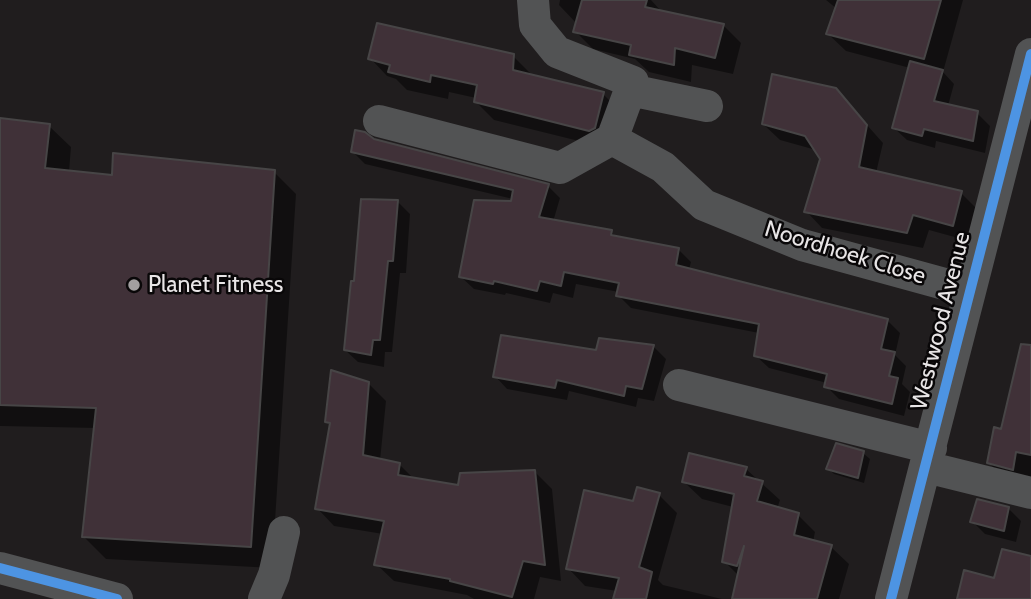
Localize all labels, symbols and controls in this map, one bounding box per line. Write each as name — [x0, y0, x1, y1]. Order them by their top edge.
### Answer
street label: Noordhoek Close — [761, 215, 929, 291]
street label: Westwood Avenue — [906, 229, 976, 413]
place label: Planet Fitness — [148, 271, 283, 299]
marker: Planet Fitness — [126, 277, 142, 293]

